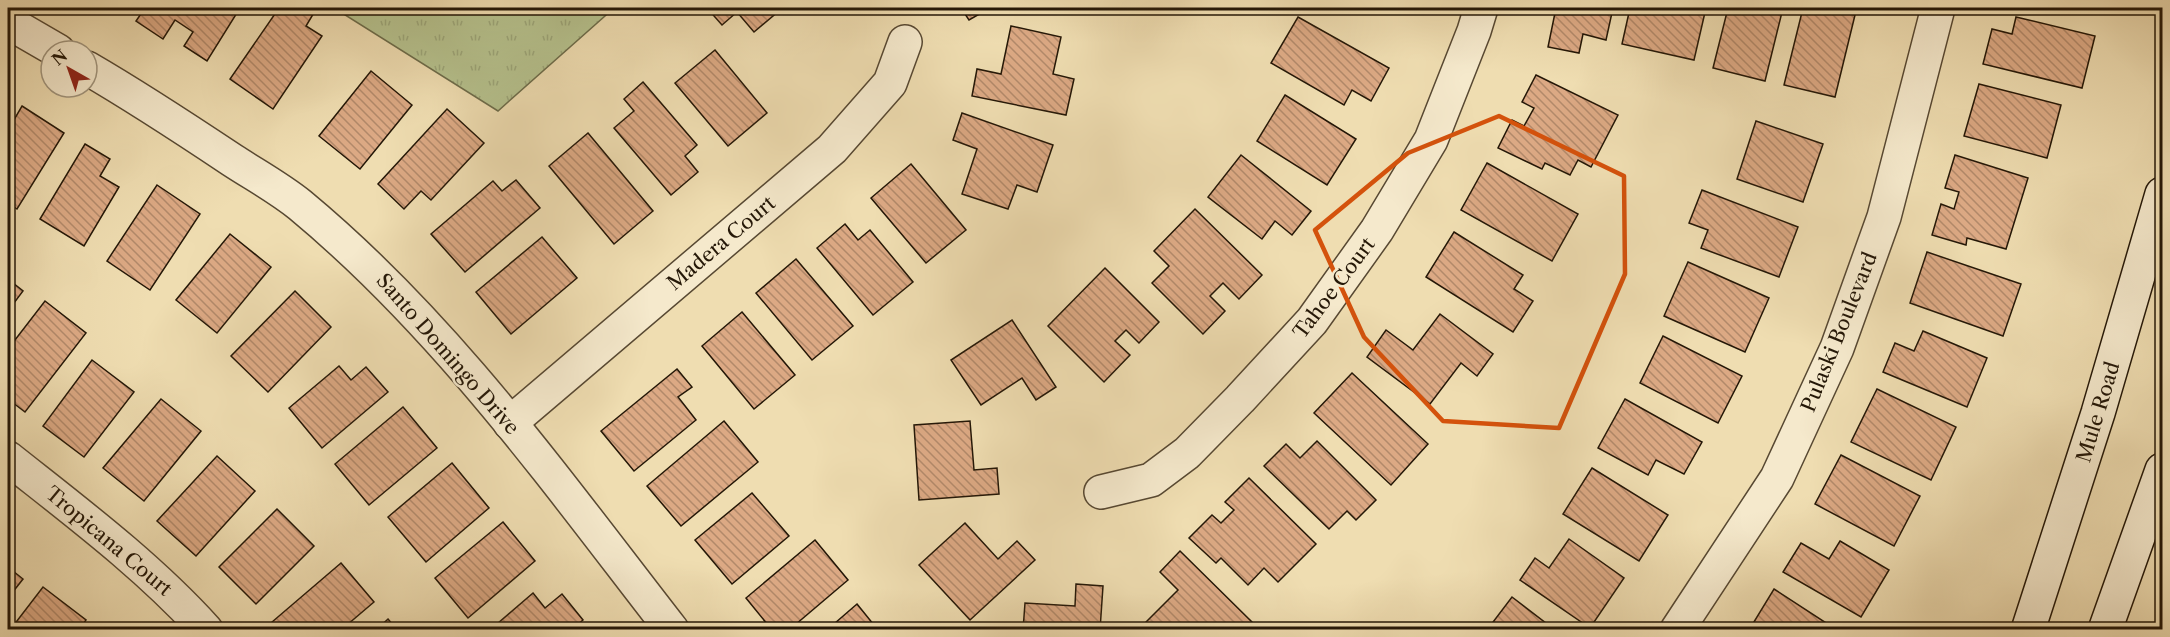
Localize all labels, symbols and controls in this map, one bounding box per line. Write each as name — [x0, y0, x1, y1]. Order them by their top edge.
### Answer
north arrow — [39, 39, 99, 99]
text: N — [48, 45, 71, 70]
street label: Madera Court — [662, 191, 780, 295]
street label: Tahoe Court — [1288, 233, 1380, 343]
street label: Pulaski Boulevard — [1796, 249, 1882, 415]
street label: Santo Domingo Drive — [372, 269, 524, 439]
street label: Mule Road — [2071, 359, 2125, 465]
street label: Tropicana Court — [41, 481, 177, 601]

